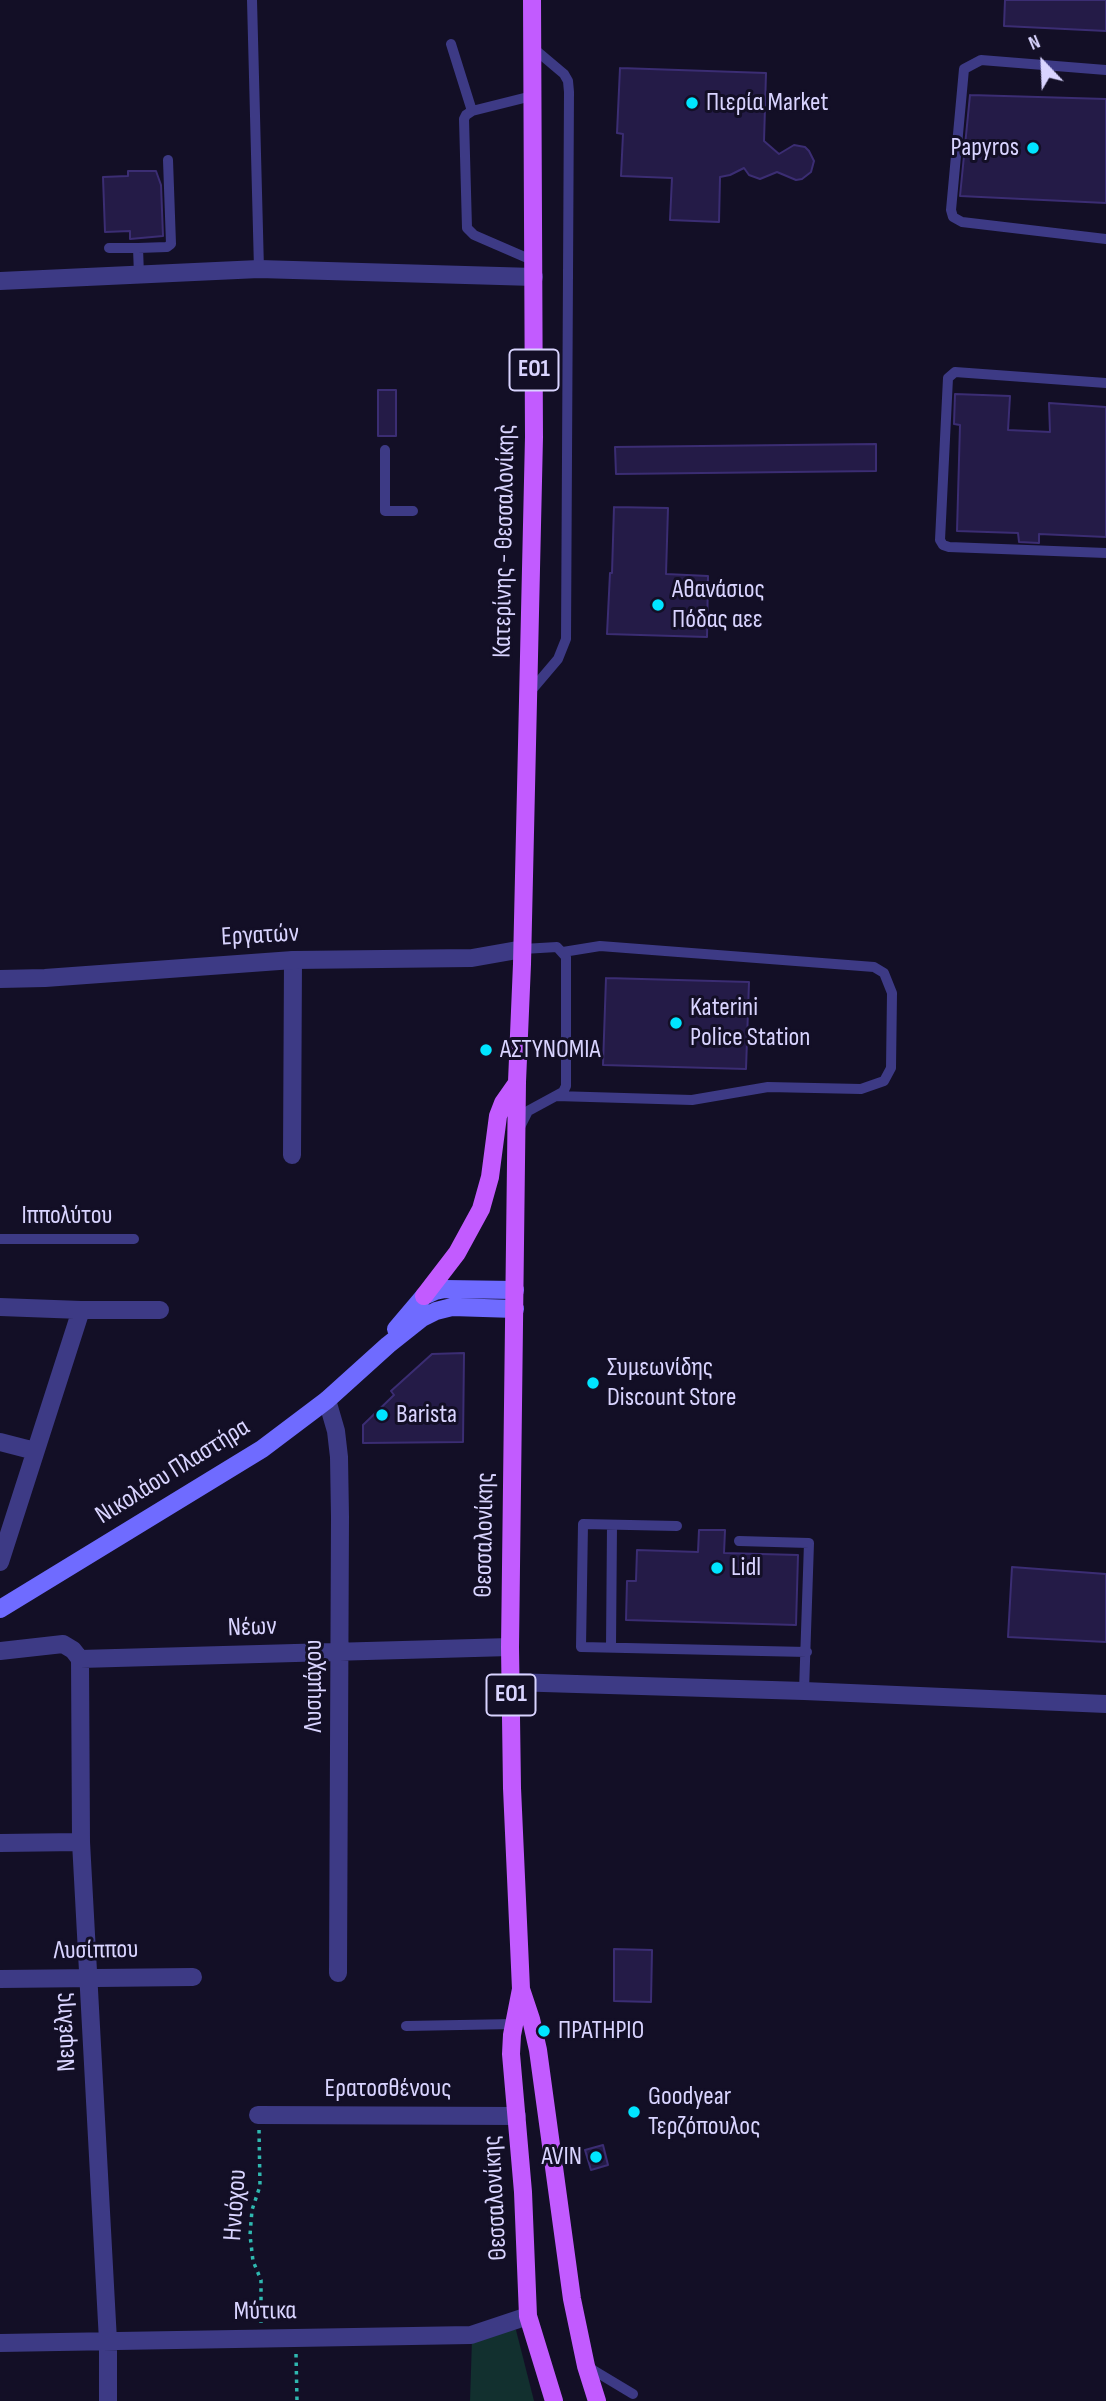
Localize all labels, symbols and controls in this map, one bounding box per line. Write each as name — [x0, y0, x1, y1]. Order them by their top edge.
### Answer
north arrow — [1008, 28, 1078, 98]
text: N — [1025, 31, 1044, 56]
place label: Πιερία Market — [706, 87, 828, 119]
marker: Πιερία Market — [684, 95, 700, 111]
place label: Papyros — [951, 132, 1019, 164]
marker: Papyros — [1025, 140, 1041, 156]
road number: ΕΟ1 — [510, 349, 558, 390]
street label: Κατερίνης - Θεσσαλονίκης — [487, 424, 523, 658]
place label: Αθανάσιος Πόδας αεε — [672, 574, 765, 636]
marker: Αθανάσιος Πόδας αεε — [650, 597, 666, 613]
street label: Εργατών — [220, 918, 300, 954]
place label: Katerini Police Station — [690, 992, 810, 1054]
marker: Katerini Police Station — [668, 1015, 684, 1031]
place label: ΑΣΤΥΝΟΜΙΑ — [500, 1034, 601, 1066]
marker: ΑΣΤΥΝΟΜΙΑ — [478, 1042, 494, 1058]
street label: Ιππολύτου — [21, 1200, 113, 1232]
place label: Συμεωνίδης Discount Store — [607, 1352, 736, 1414]
marker: Συμεωνίδης Discount Store — [585, 1375, 601, 1391]
place label: Barista — [396, 1399, 457, 1431]
marker: Barista — [374, 1407, 390, 1423]
street label: Νικολάου Πλαστήρα — [90, 1412, 256, 1532]
street label: Θεσσαλονίκης — [468, 1472, 502, 1598]
place label: Lidl — [731, 1552, 761, 1584]
marker: Lidl — [709, 1560, 725, 1576]
street label: Νέων — [227, 1612, 277, 1644]
street label: Λυσιμάχου — [298, 1640, 330, 1732]
road number: ΕΟ1 — [486, 1674, 536, 1716]
street label: Λυσίππου — [53, 1935, 139, 1967]
street label: Νεφέλης — [48, 1991, 84, 2073]
place label: ΠΡΑΤΗΡΙΟ — [558, 2015, 644, 2047]
marker: ΠΡΑΤΗΡΙΟ — [536, 2023, 552, 2039]
street label: Ερατοσθένους — [325, 2073, 451, 2105]
place label: Goodyear Τερζόπουλος — [648, 2081, 760, 2142]
marker: Goodyear Τερζόπουλος — [626, 2104, 642, 2120]
street label: Θεσσαλονίκης — [477, 2135, 515, 2261]
place label: AVIN — [541, 2141, 582, 2173]
marker: AVIN — [588, 2149, 604, 2165]
street label: Ηνιόχου — [218, 2168, 254, 2242]
street label: Μύτικα — [233, 2296, 297, 2328]

